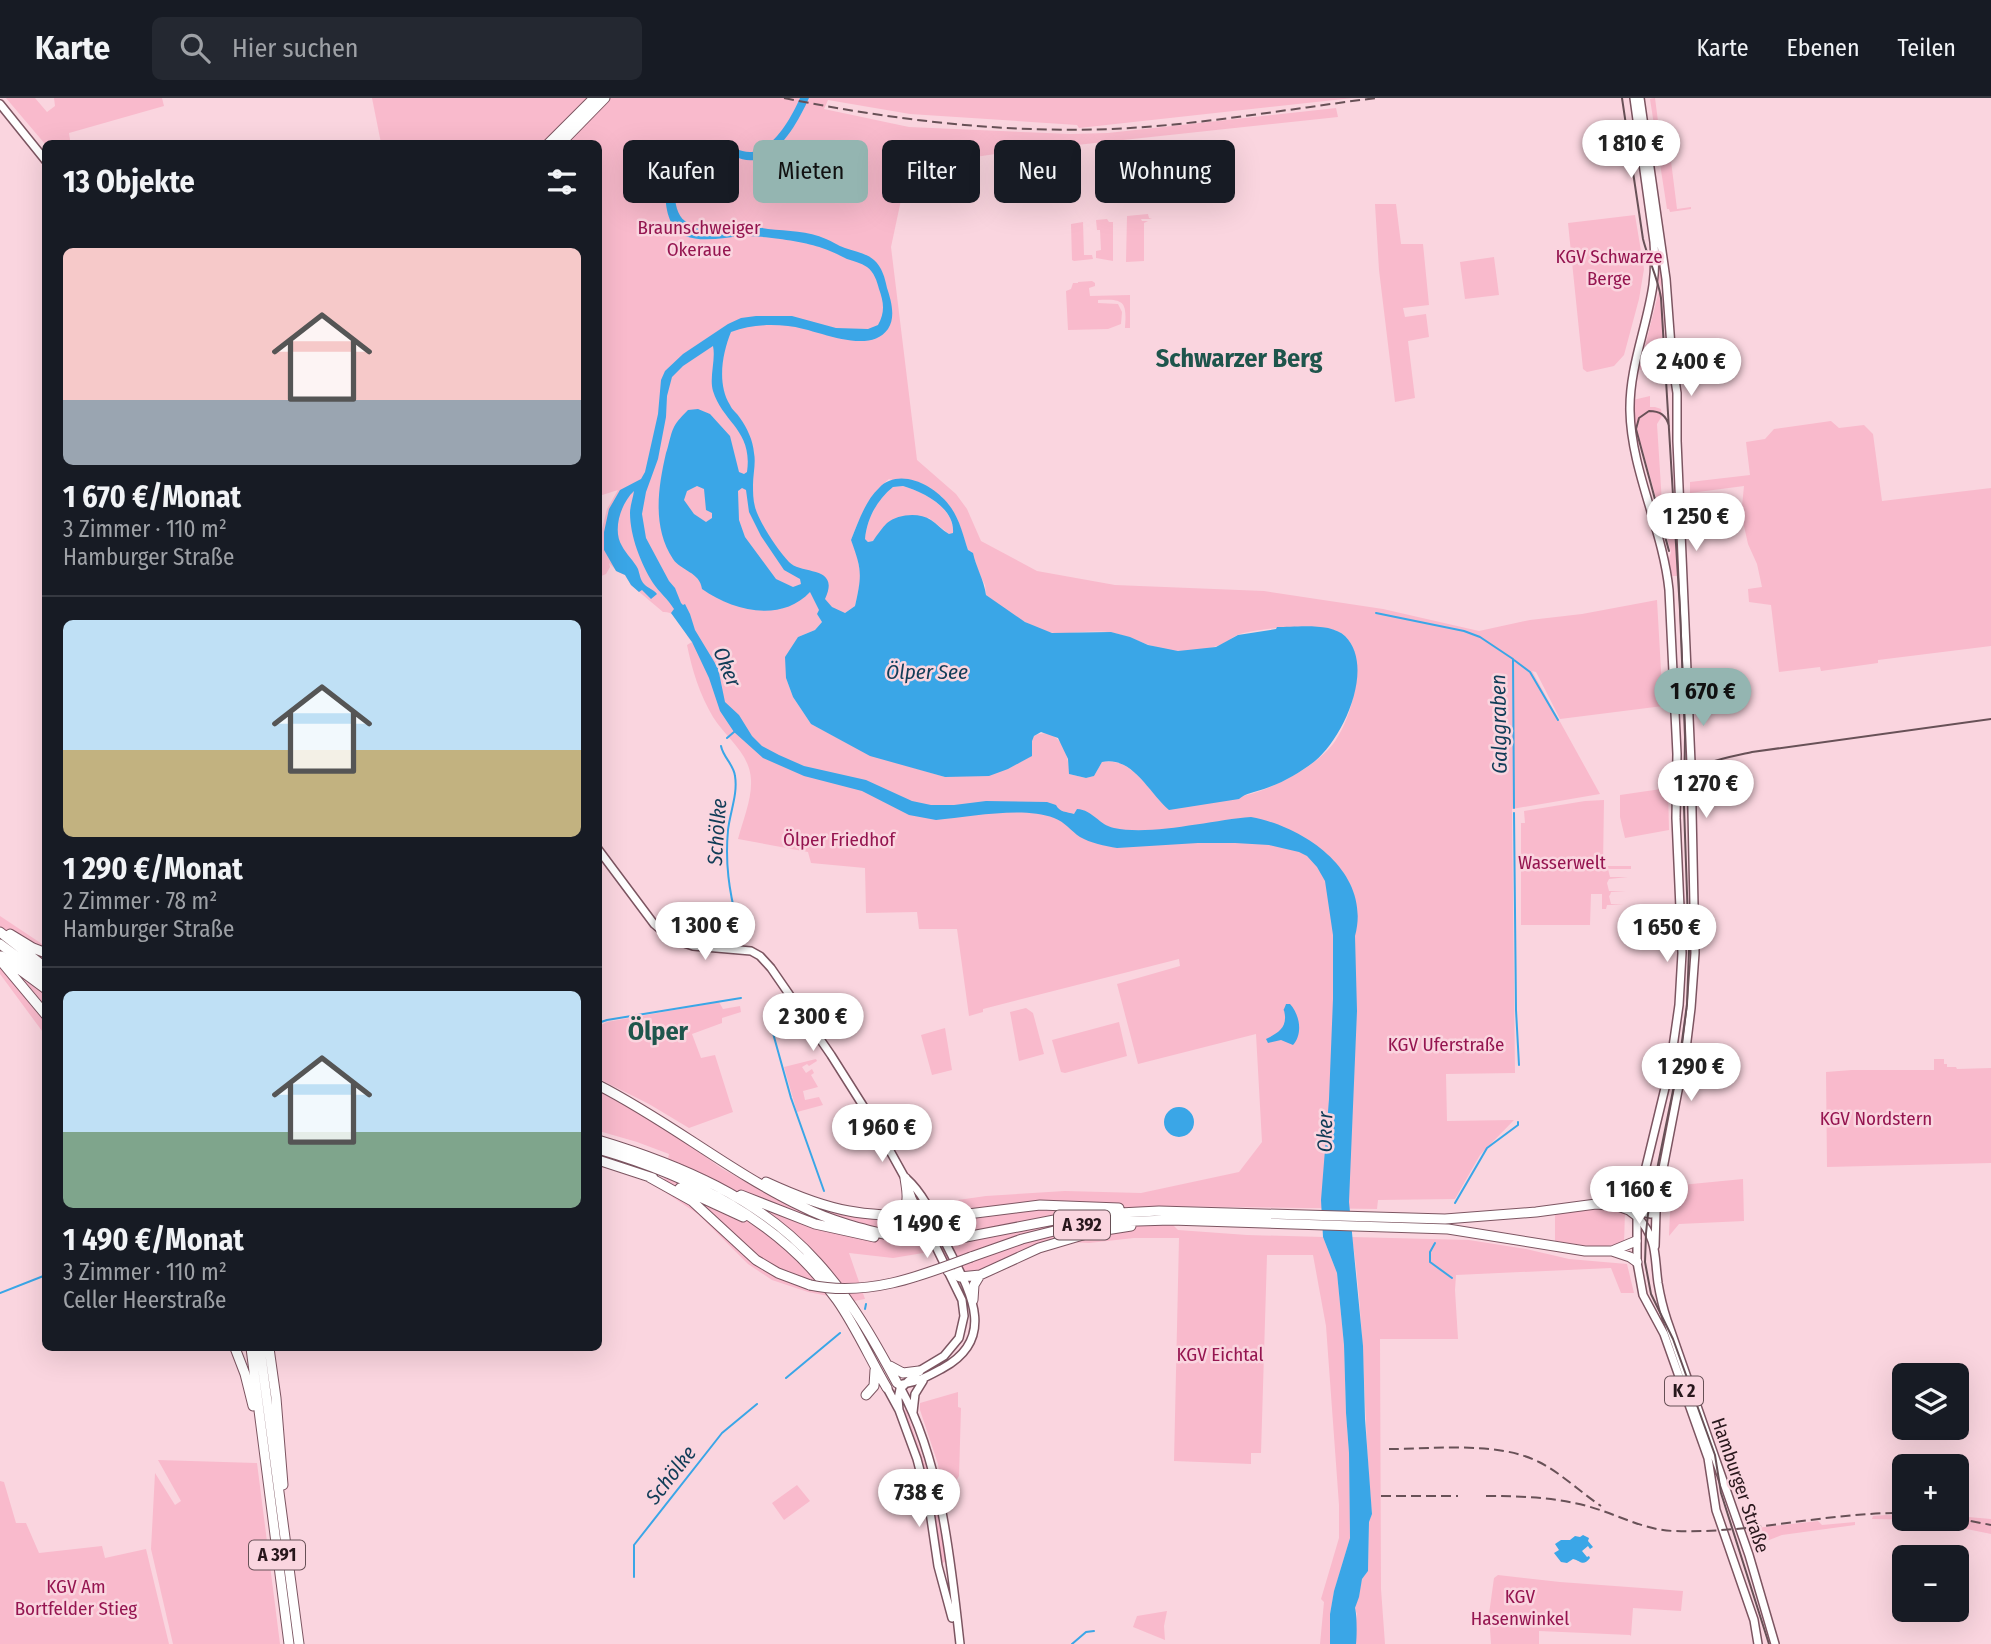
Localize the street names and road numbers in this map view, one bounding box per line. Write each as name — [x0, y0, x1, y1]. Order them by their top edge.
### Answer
road number: A 392 — [1054, 1210, 1110, 1240]
road number: K 2 — [1665, 1376, 1703, 1406]
street label: Hamburger Straße — [1707, 1415, 1774, 1556]
road number: A 391 — [249, 1540, 305, 1570]

